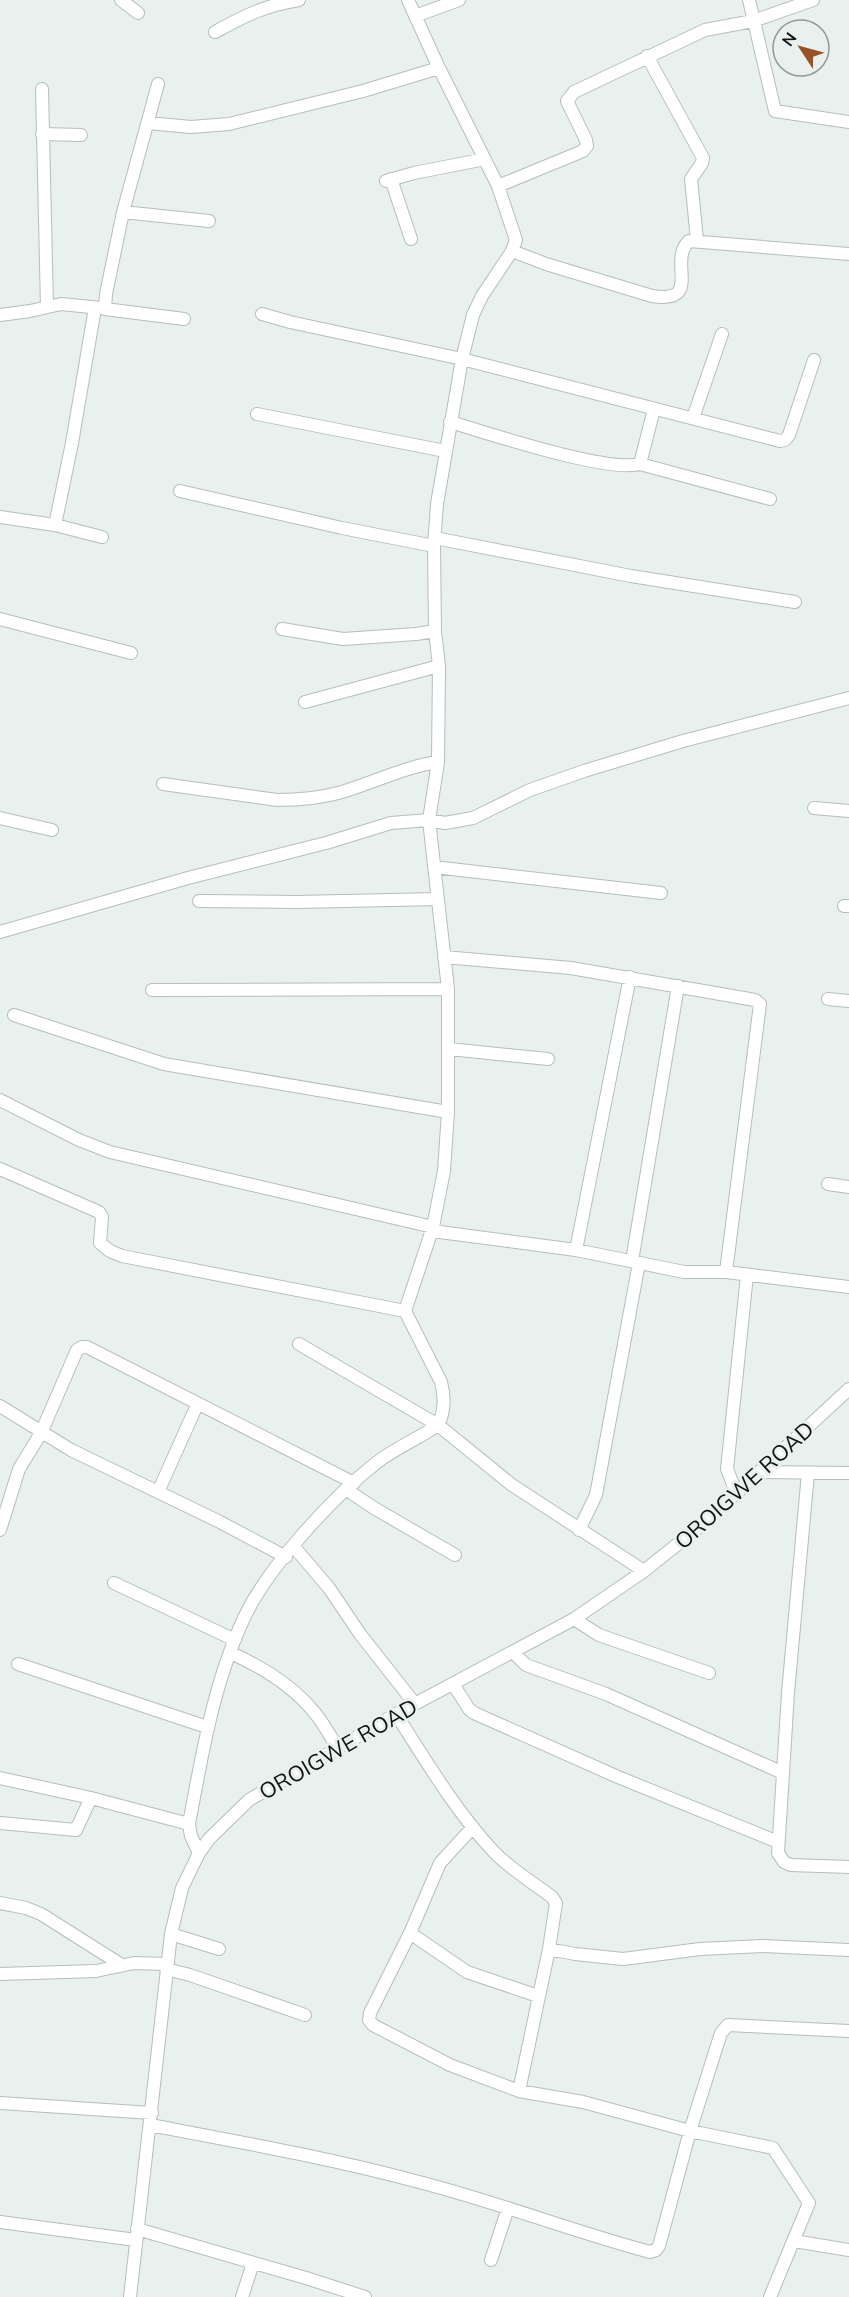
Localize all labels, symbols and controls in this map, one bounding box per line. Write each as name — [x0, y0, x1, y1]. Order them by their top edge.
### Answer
north arrow — [771, 18, 831, 78]
text: N — [777, 28, 801, 50]
street label: OROIGWE ROAD — [668, 1415, 820, 1555]
street label: OROIGWE ROAD — [254, 1692, 422, 1806]

